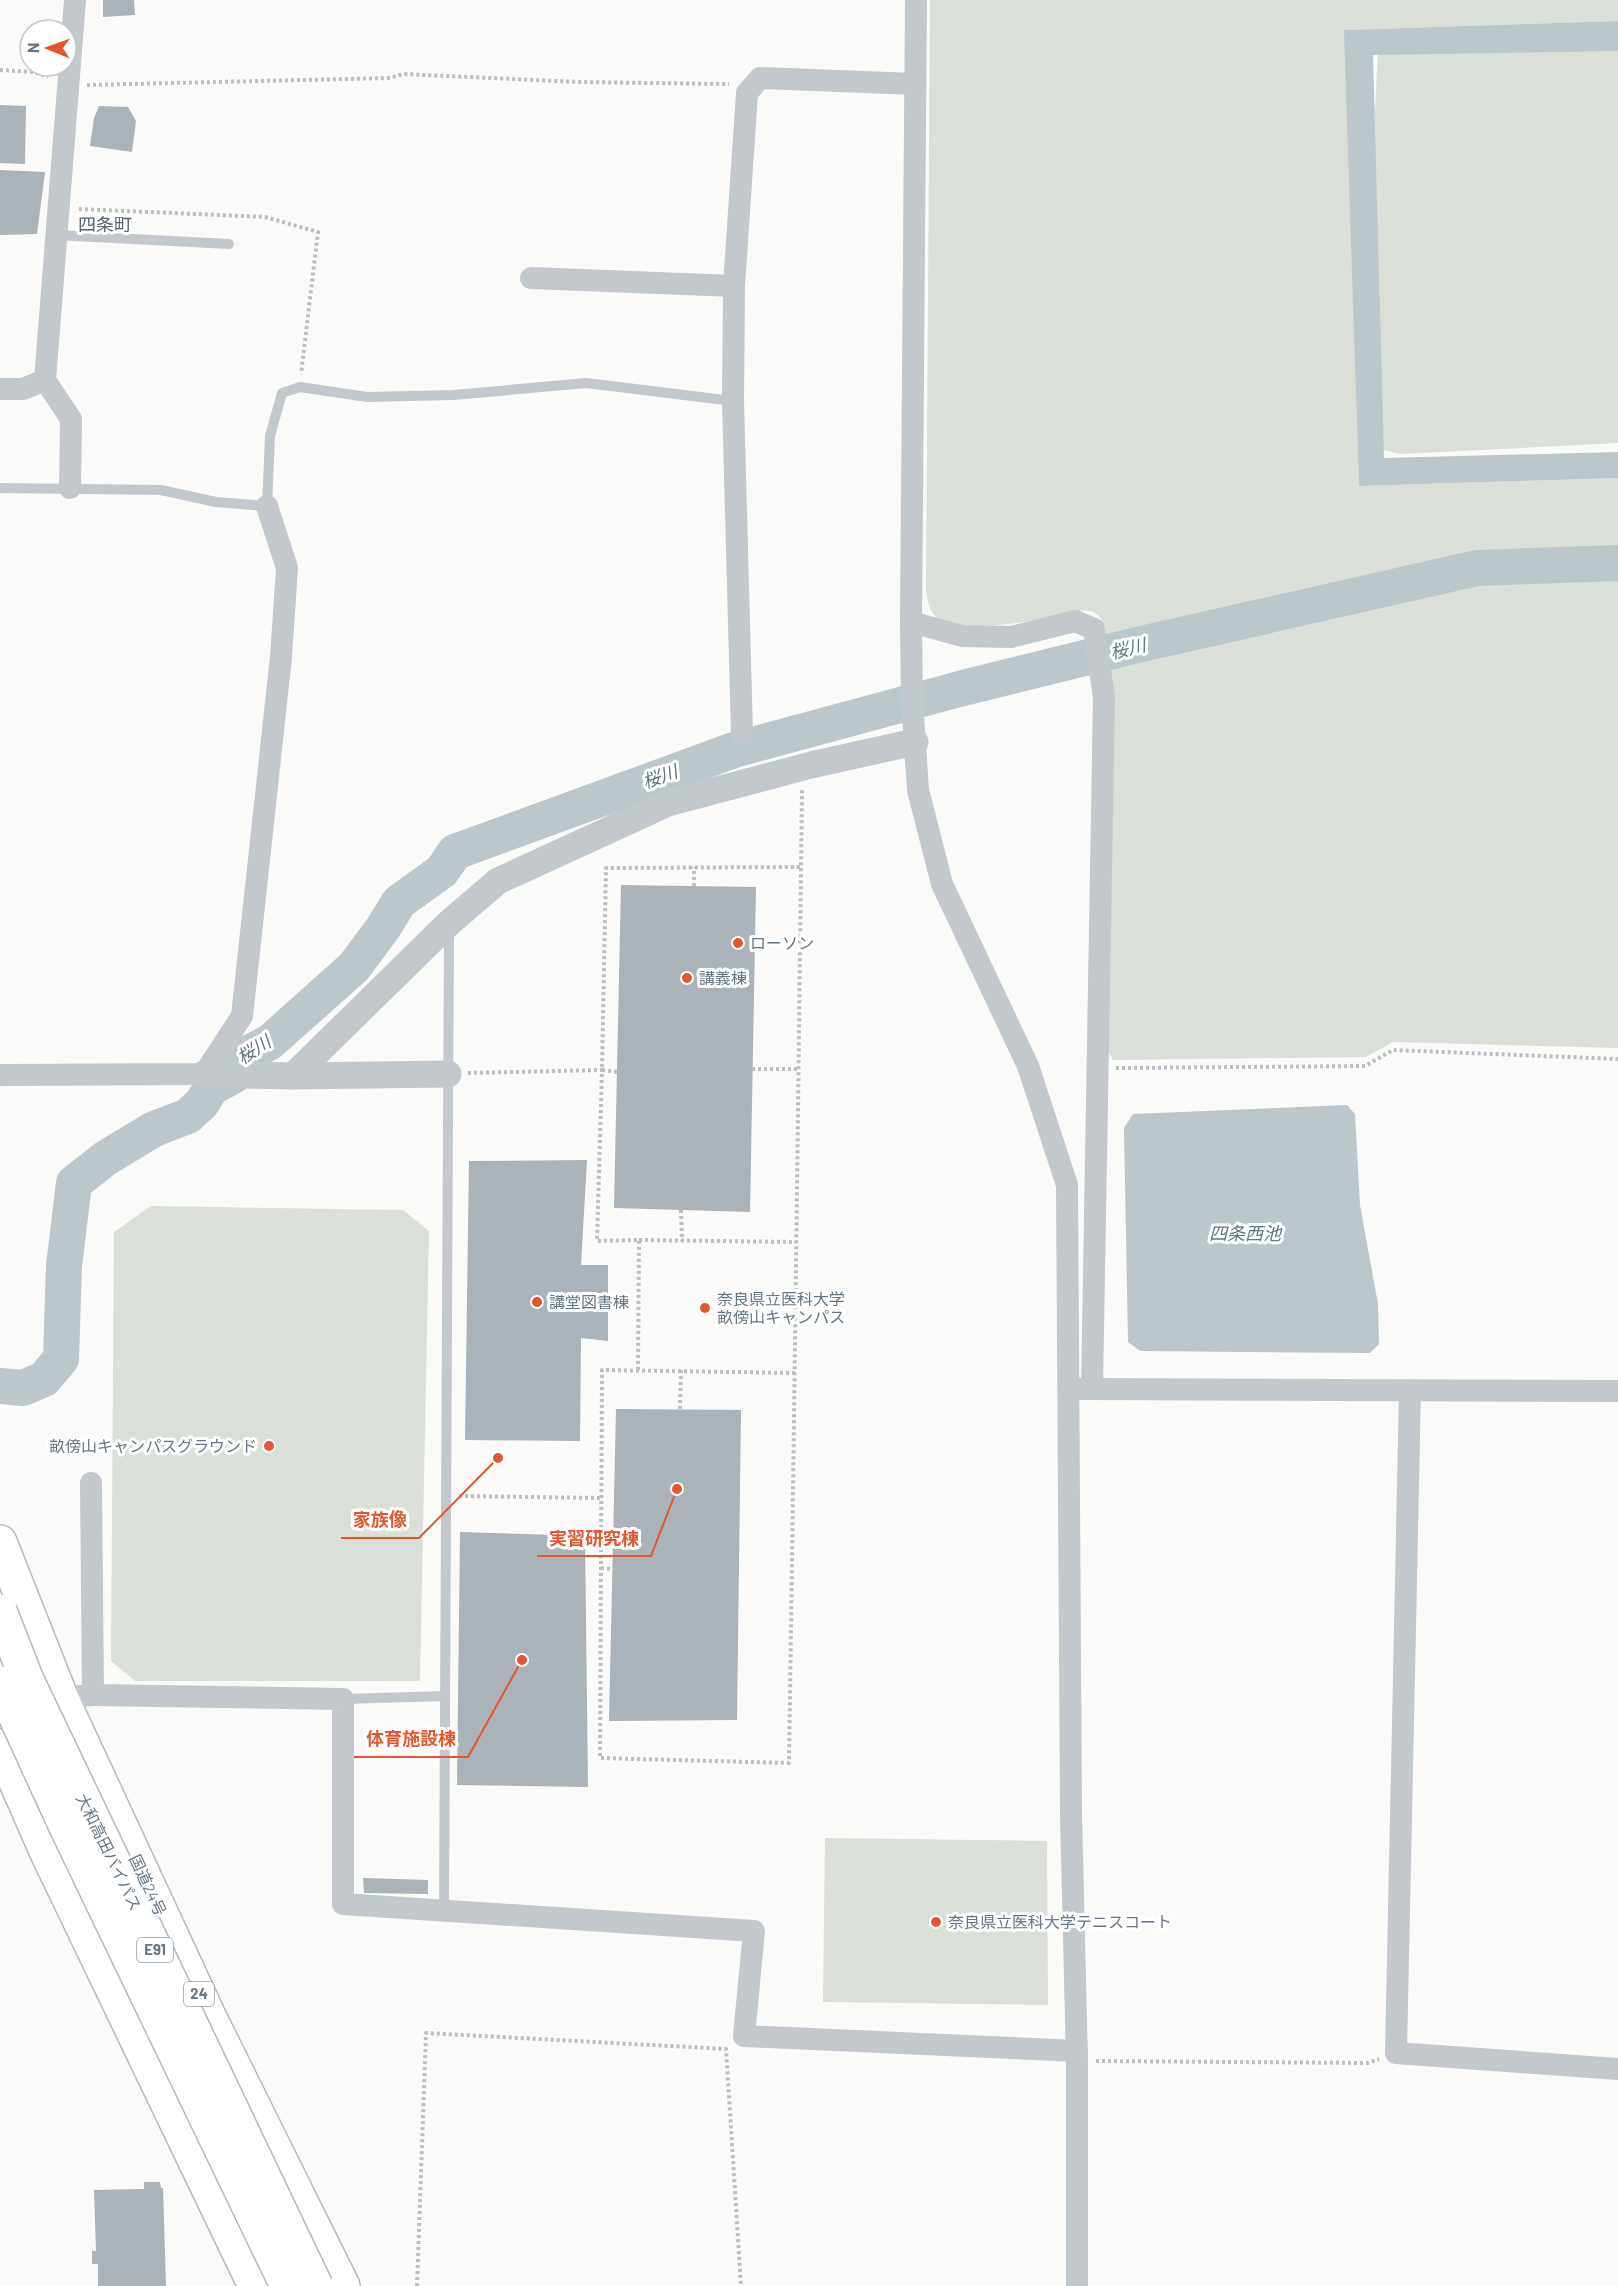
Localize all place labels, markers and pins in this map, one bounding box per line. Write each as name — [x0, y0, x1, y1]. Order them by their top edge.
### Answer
place label: ローソン — [750, 933, 814, 952]
marker: ローソン — [731, 936, 745, 950]
place label: 講義棟 — [699, 968, 747, 987]
marker: 講義棟 — [680, 971, 694, 985]
place label: 奈良県立医科大学 畝傍山キャンパス — [717, 1289, 845, 1326]
place label: 講堂図書棟 — [549, 1292, 629, 1311]
marker: 講堂図書棟 — [530, 1295, 544, 1309]
marker: 奈良県立医科大学 畝傍山キャンパス — [698, 1301, 712, 1315]
place label: 畝傍山キャンパスグラウンド — [49, 1436, 257, 1455]
marker: 畝傍山キャンパスグラウンド — [262, 1439, 276, 1453]
callout: 家族像 — [341, 1502, 419, 1538]
callout: 実習研究棟 — [537, 1520, 651, 1556]
callout: 体育施設棟 — [354, 1721, 468, 1757]
place label: 奈良県立医科大学テニスコート — [948, 1912, 1172, 1931]
marker: 奈良県立医科大学テニスコート — [929, 1915, 943, 1929]

